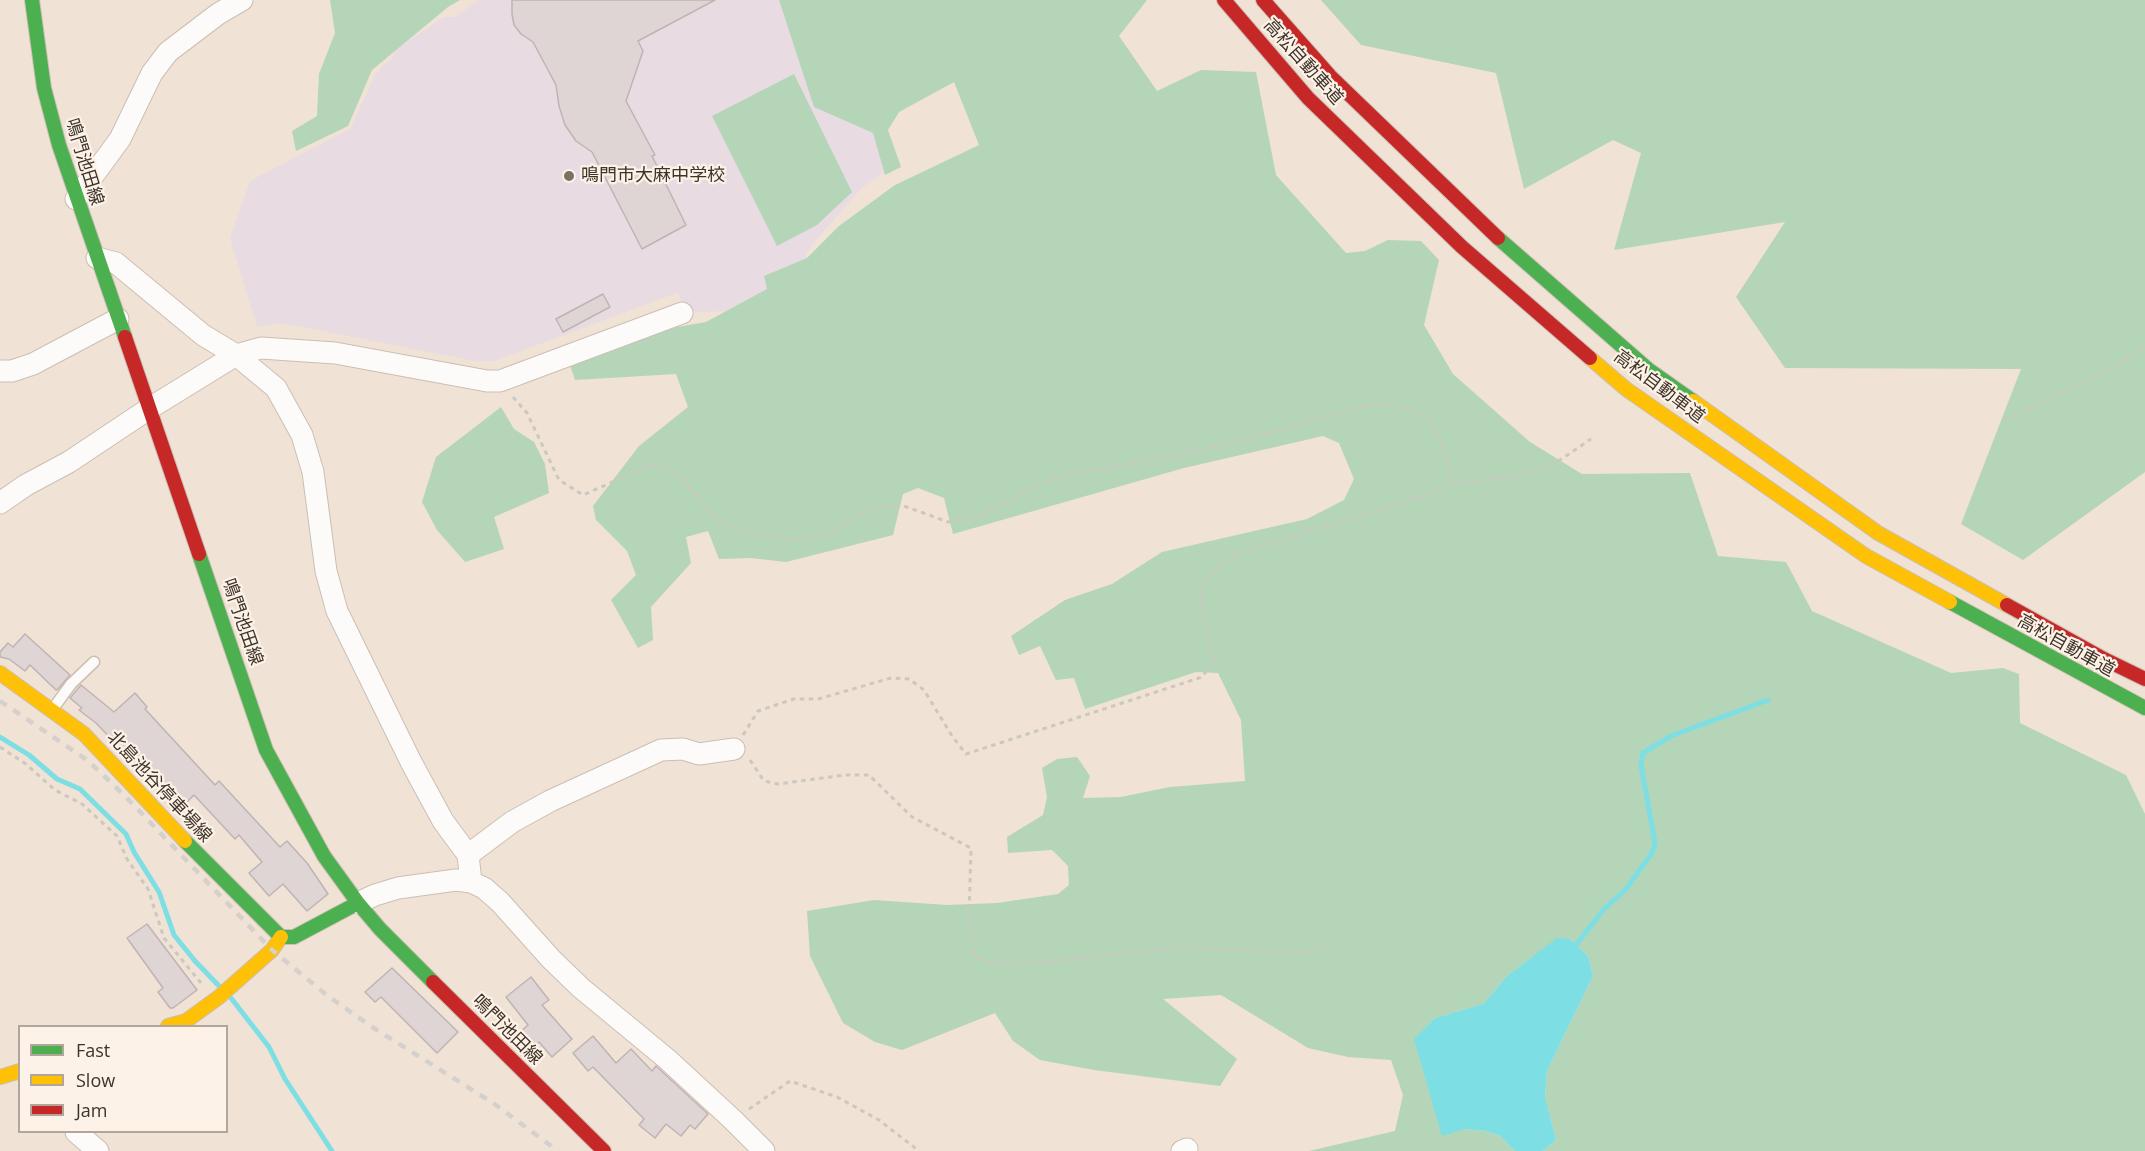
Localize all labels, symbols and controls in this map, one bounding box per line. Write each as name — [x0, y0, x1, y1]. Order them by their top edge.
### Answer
street label: 高松自動車道 — [1259, 15, 1347, 109]
street label: 鳴門池田線 — [61, 116, 107, 208]
place label: 鳴門市大麻中学校 — [581, 165, 725, 187]
marker: 鳴門市大麻中学校 — [562, 169, 576, 183]
street label: 高松自動車道 — [1609, 346, 1709, 428]
street label: 鳴門池田線 — [217, 576, 267, 668]
street label: 高松自動車道 — [2014, 610, 2118, 682]
street label: 北島池谷停車場線 — [102, 727, 216, 847]
street label: 鳴門池田線 — [468, 991, 546, 1069]
legend — [18, 1025, 228, 1133]
text: Fast — [76, 1038, 110, 1062]
text: Slow — [76, 1068, 115, 1092]
text: Jam — [76, 1098, 108, 1122]

